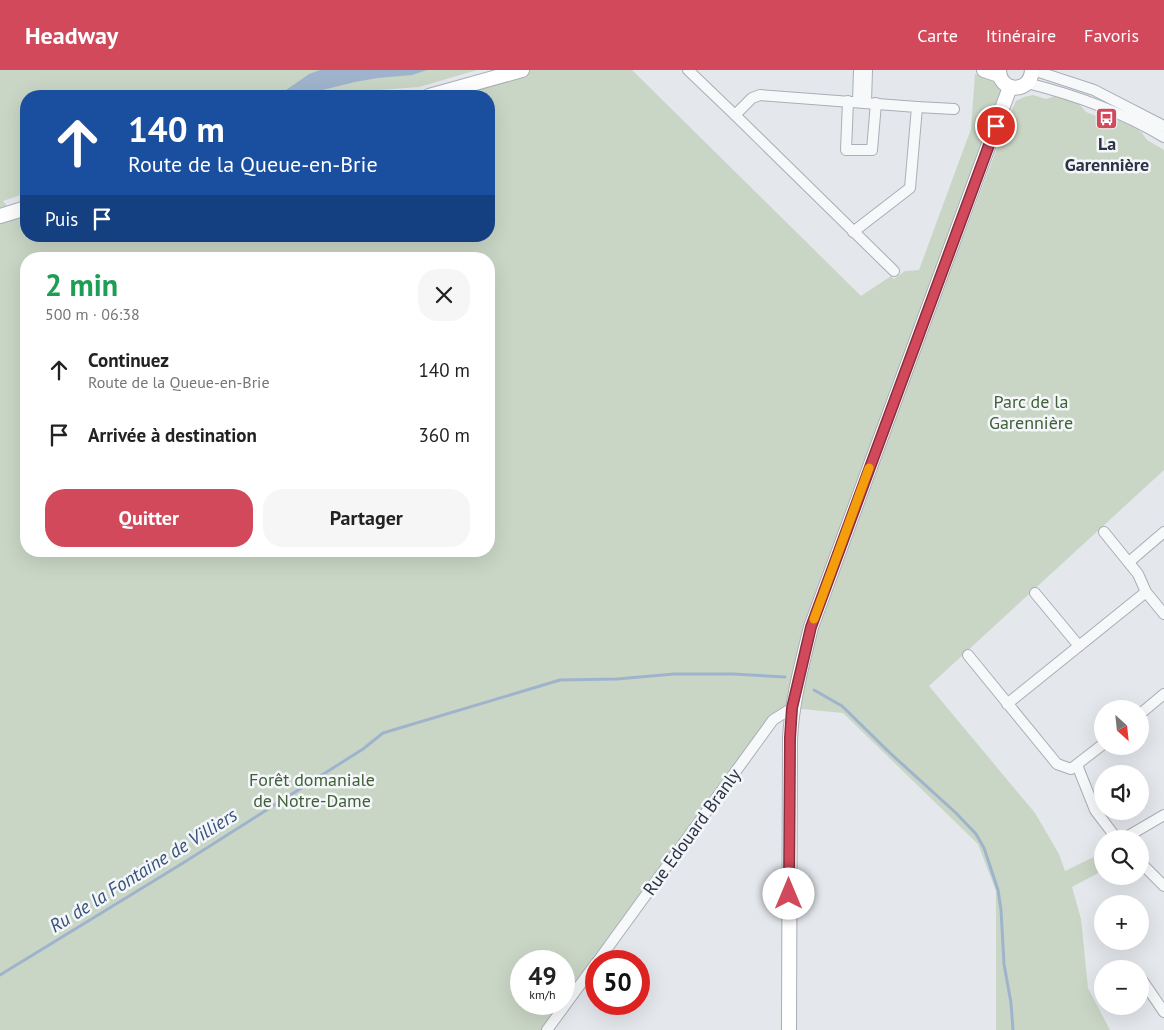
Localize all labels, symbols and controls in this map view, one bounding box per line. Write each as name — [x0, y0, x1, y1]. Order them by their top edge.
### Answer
text: Headway — [25, 20, 118, 51]
text: Carte — [917, 24, 958, 47]
text: Itinéraire — [986, 24, 1056, 47]
text: Favoris — [1084, 24, 1139, 47]
pin — [975, 105, 1017, 147]
text: 140 m — [128, 106, 225, 152]
bus stop icon: La Garennière — [1095, 107, 1119, 131]
icon: ahead — [45, 110, 110, 175]
icon: arrive — [982, 112, 1010, 140]
place label: La Garennière — [1065, 132, 1149, 176]
text: Route de la Queue-en-Brie — [128, 150, 378, 178]
icon: arrive — [88, 205, 116, 233]
text: Puis — [45, 207, 78, 231]
text: 2 min — [45, 265, 118, 304]
button: close — [418, 269, 470, 321]
text: 500 m · 06:38 — [45, 304, 140, 324]
text: Continuez — [88, 348, 169, 372]
icon: ahead — [45, 356, 73, 384]
text: 140 m — [418, 358, 470, 382]
text: Route de la Queue-en-Brie — [88, 372, 270, 392]
park label: Parc de la Garennière — [989, 390, 1073, 434]
icon: arrive — [45, 421, 73, 449]
text: Arrivée à destination — [88, 423, 257, 447]
text: 360 m — [418, 423, 470, 447]
button: Quitter — [45, 489, 253, 547]
button: Partager — [263, 489, 470, 547]
north arrow — [1094, 700, 1149, 755]
map controls — [1094, 700, 1149, 1015]
street label: Rue Edouard Branly — [638, 763, 746, 900]
button: sound — [1094, 765, 1149, 820]
park label: Forêt domaniale de Notre-Dame — [249, 768, 375, 812]
water label: Ru de la Fontaine de Villiers — [45, 802, 242, 938]
button: search — [1094, 830, 1149, 885]
position arrow — [762, 867, 814, 919]
button: + — [1094, 895, 1149, 950]
speed limit sign: 50 — [585, 950, 650, 1015]
text: 49 — [528, 960, 557, 992]
button: − — [1094, 960, 1149, 1015]
text: km/h — [529, 987, 556, 1002]

